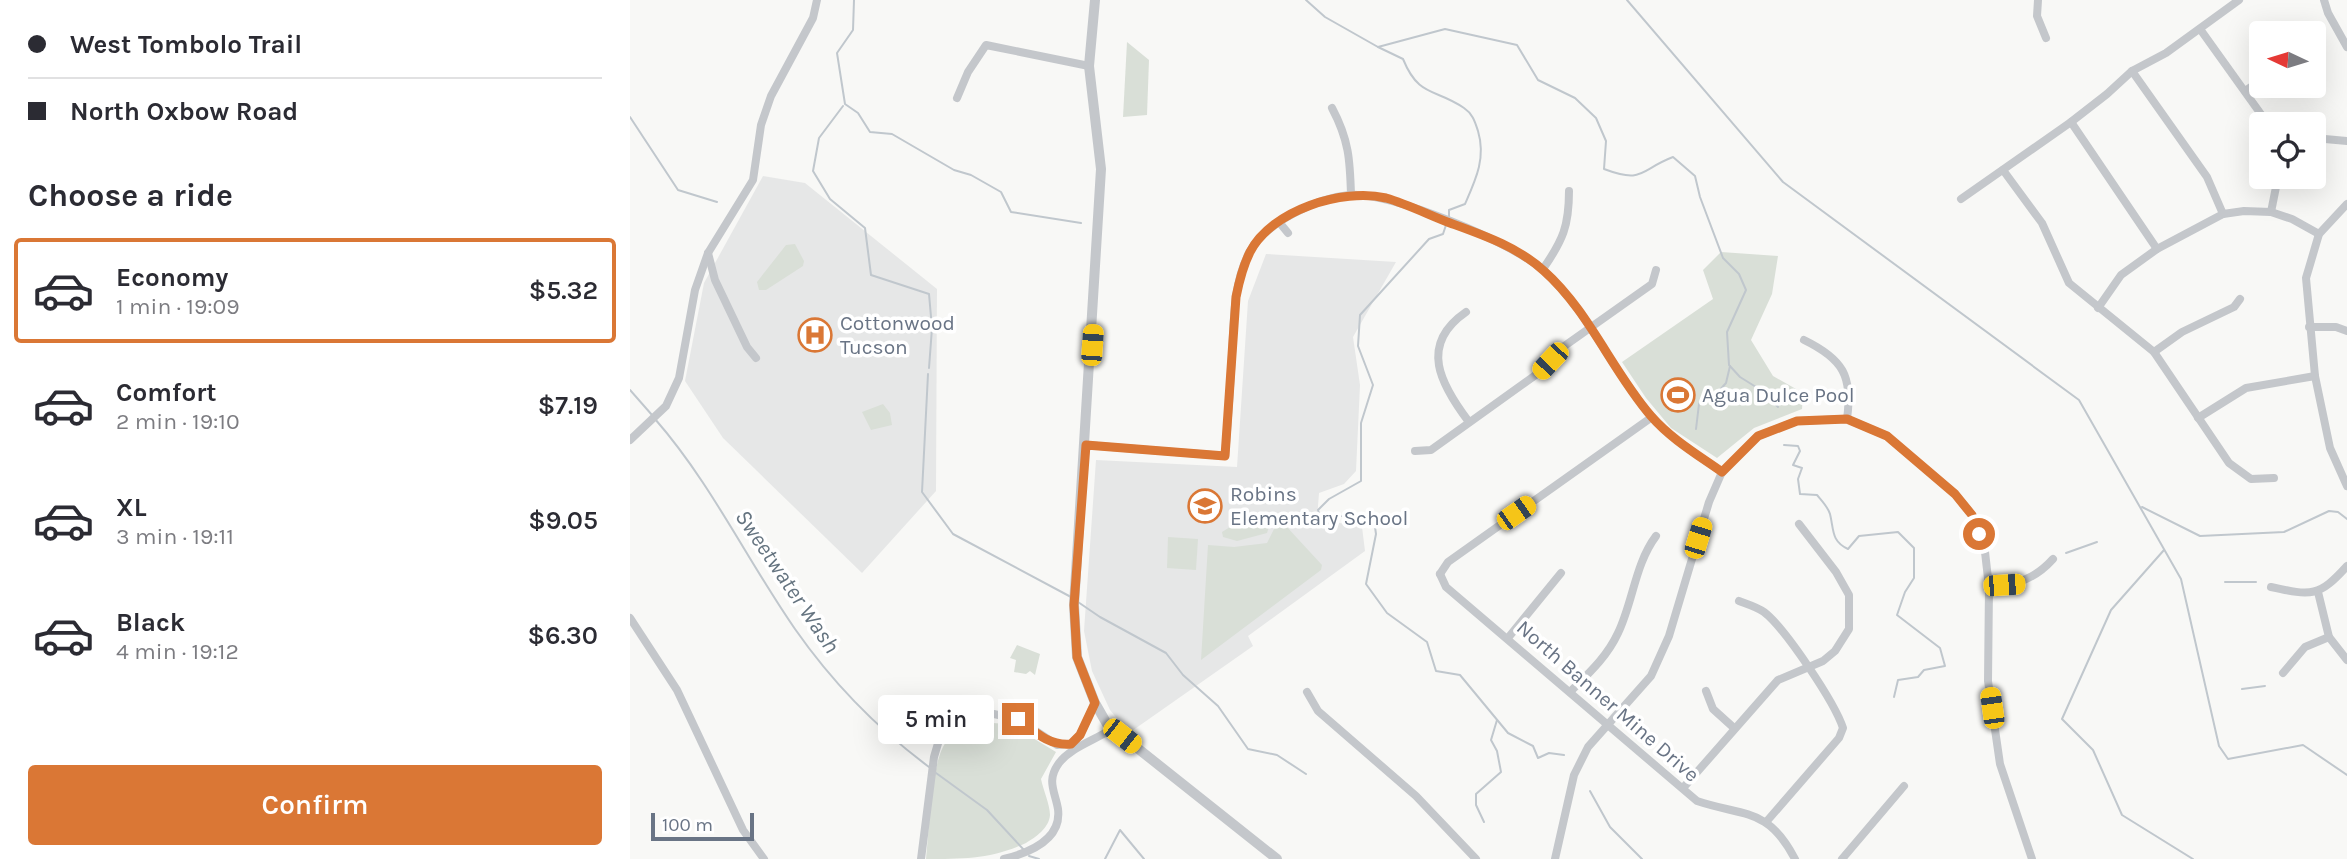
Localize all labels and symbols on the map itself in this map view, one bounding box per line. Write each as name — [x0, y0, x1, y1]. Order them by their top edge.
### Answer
north arrow — [2249, 21, 2326, 98]
place label: Cottonwood Tucson — [840, 311, 955, 359]
hospital icon: Cottonwood Tucson — [796, 316, 834, 354]
car — [1081, 323, 1104, 367]
car — [1528, 338, 1573, 384]
sports icon: Agua Dulce Pool — [1659, 376, 1697, 414]
place label: Agua Dulce Pool — [1702, 383, 1855, 407]
place label: Robins Elementary School — [1230, 482, 1408, 530]
school or university icon: Robins Elementary School — [1186, 487, 1224, 525]
car — [1493, 492, 1540, 534]
water label: Sweetwater Wash — [730, 504, 846, 658]
car — [1682, 515, 1715, 561]
route start — [1963, 518, 1995, 550]
car — [1983, 573, 2026, 597]
street label: North Banner Mine Drive — [1512, 615, 1704, 787]
car — [1979, 686, 2006, 730]
callout: 5 min — [878, 694, 994, 744]
route end — [1002, 703, 1034, 735]
car — [1099, 715, 1146, 757]
scale bar — [651, 810, 754, 842]

